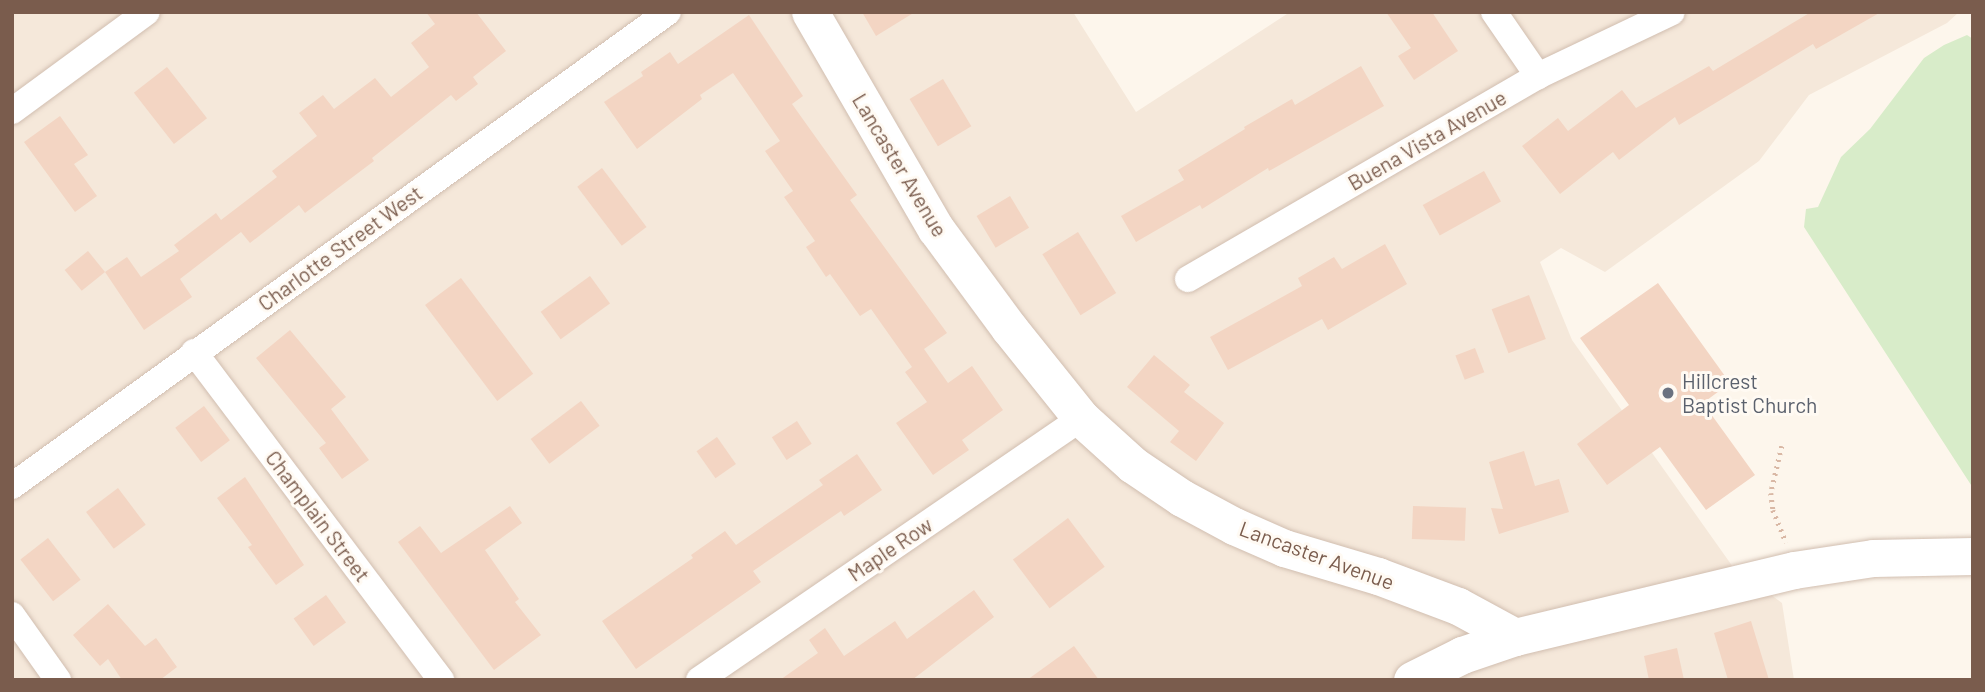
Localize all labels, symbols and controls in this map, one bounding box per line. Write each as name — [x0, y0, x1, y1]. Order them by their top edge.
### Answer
street label: Buena Vista Avenue — [1343, 84, 1511, 196]
street label: Lancaster Avenue — [847, 89, 953, 241]
street label: Charlotte Street West — [253, 180, 427, 316]
place label: Hillcrest Baptist Church — [1682, 368, 1817, 418]
marker: Hillcrest Baptist Church — [1660, 385, 1676, 401]
street label: Champlain Street — [261, 446, 375, 586]
street label: Maple Row — [843, 512, 937, 586]
street label: Lancaster Avenue — [1236, 515, 1398, 595]

